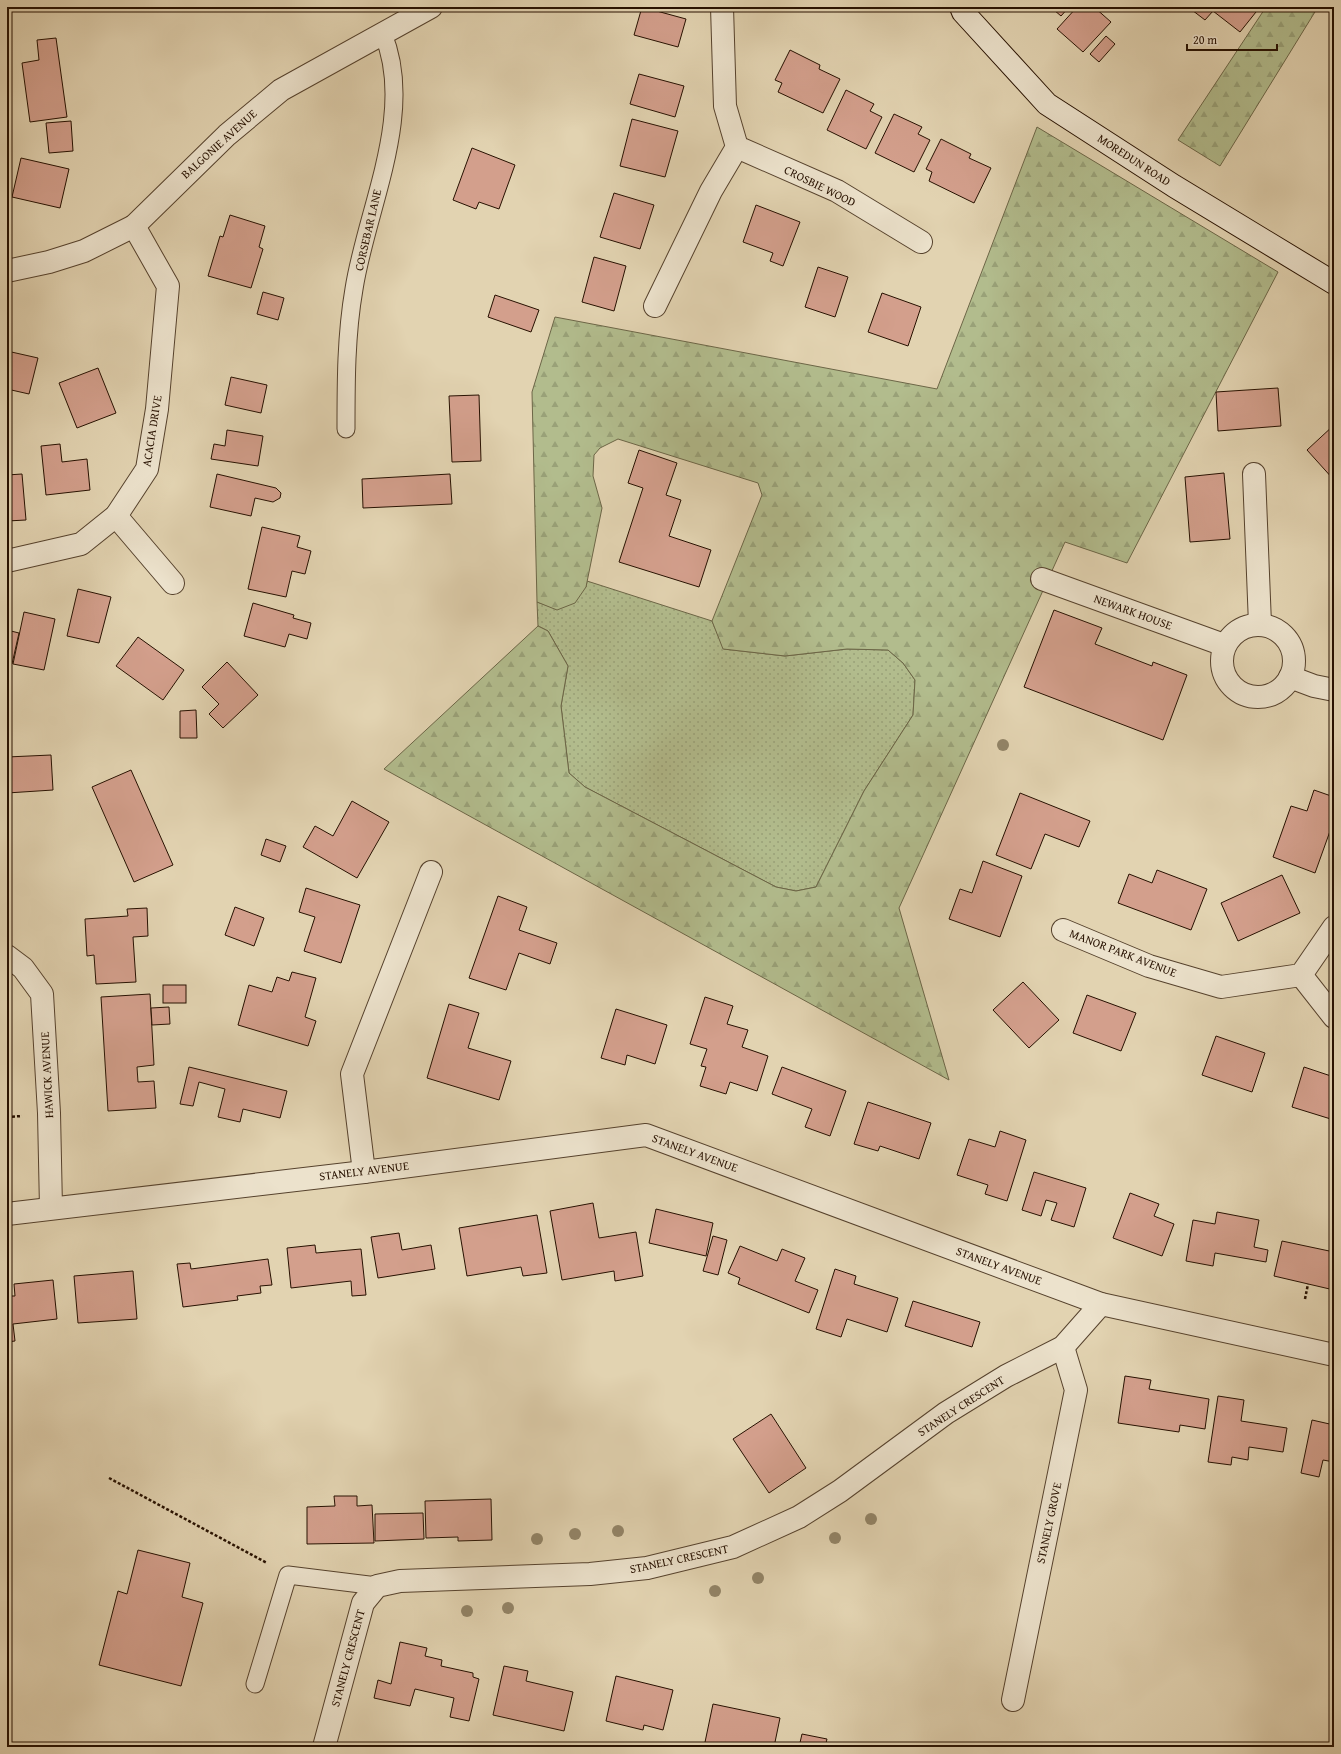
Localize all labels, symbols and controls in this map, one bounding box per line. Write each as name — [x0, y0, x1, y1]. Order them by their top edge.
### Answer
scale bar — [1187, 26, 1277, 52]
text: 20 m — [1193, 31, 1217, 48]
street label: BALGONIE AVENUE — [177, 105, 260, 182]
street label: MOREDUN ROAD — [1094, 130, 1174, 190]
street label: CROSBIE WOOD — [782, 161, 859, 210]
street label: CORSEBAR LANE — [350, 187, 385, 272]
street label: ACACIA DRIVE — [137, 394, 166, 468]
street label: NEWARK HOUSE — [1092, 589, 1175, 634]
street label: MANOR PARK AVENUE — [1067, 924, 1179, 981]
street label: HAWICK AVENUE — [36, 1031, 57, 1119]
street label: STANELY AVENUE — [650, 1129, 740, 1176]
street label: STANELY AVENUE — [318, 1157, 410, 1184]
street label: STANELY AVENUE — [954, 1242, 1044, 1289]
street label: STANELY CRESCENT — [914, 1371, 1008, 1440]
street label: STANELY GROVE — [1032, 1481, 1065, 1565]
street label: STANELY CRESCENT — [628, 1540, 730, 1577]
street label: STANELY CRESCENT — [326, 1607, 369, 1709]

